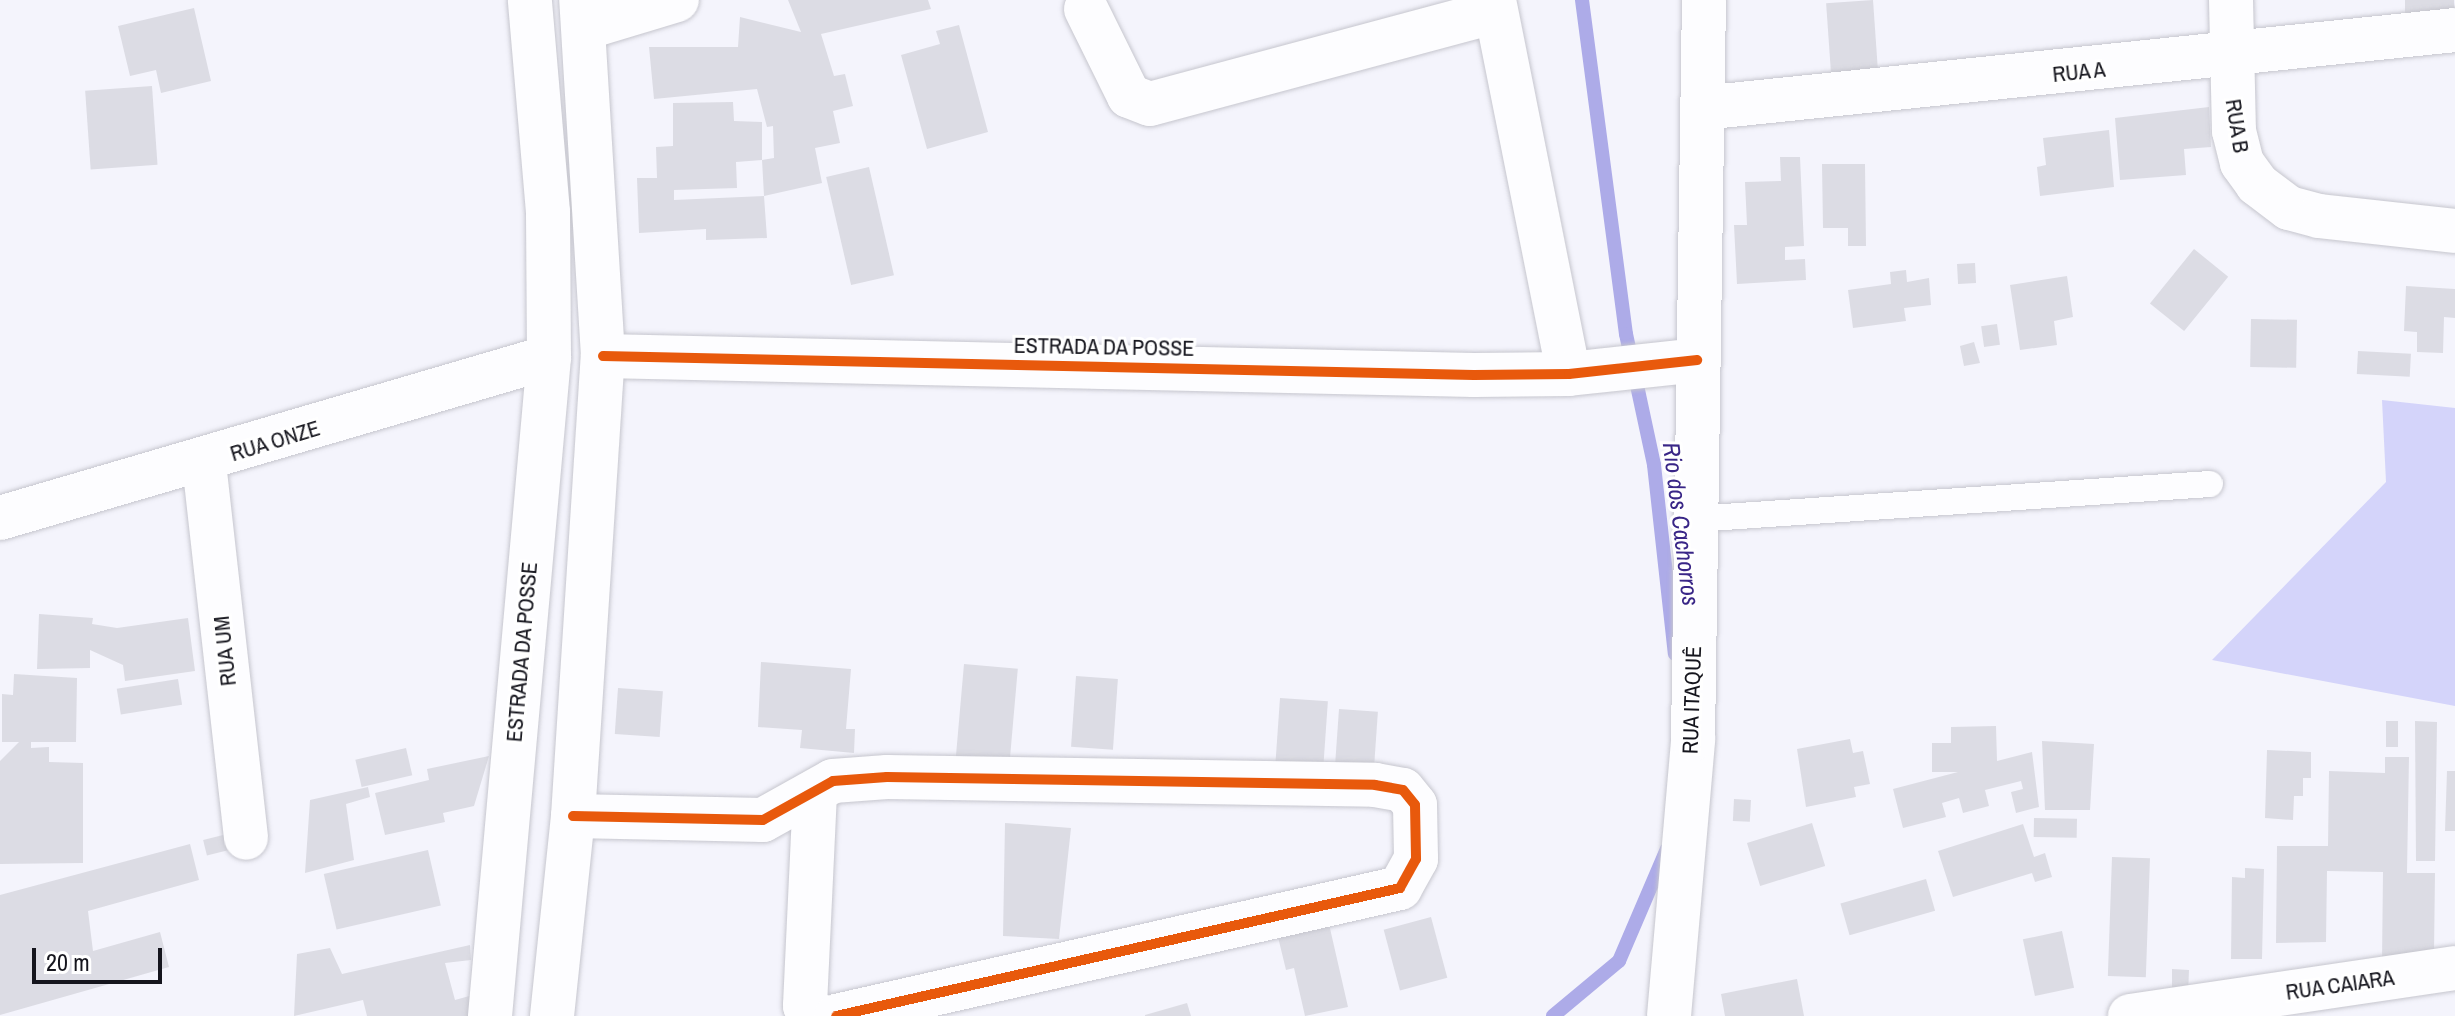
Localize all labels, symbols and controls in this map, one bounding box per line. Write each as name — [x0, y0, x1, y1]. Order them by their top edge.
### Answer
street label: RUA A — [2050, 56, 2108, 88]
street label: RUA B — [2220, 97, 2254, 155]
street label: ESTRADA DA POSSE — [1013, 332, 1195, 362]
street label: RUA ONZE — [227, 415, 323, 467]
water label: Rio dos Cachorros — [1657, 441, 1705, 607]
street label: ESTRADA DA POSSE — [501, 560, 543, 744]
street label: RUA UM — [208, 614, 242, 688]
street label: RUA ITAQUÊ — [1677, 645, 1707, 755]
scale bar — [36, 932, 166, 982]
text: 20 m — [46, 946, 90, 978]
street label: RUA CAIARA — [2284, 964, 2396, 1006]

